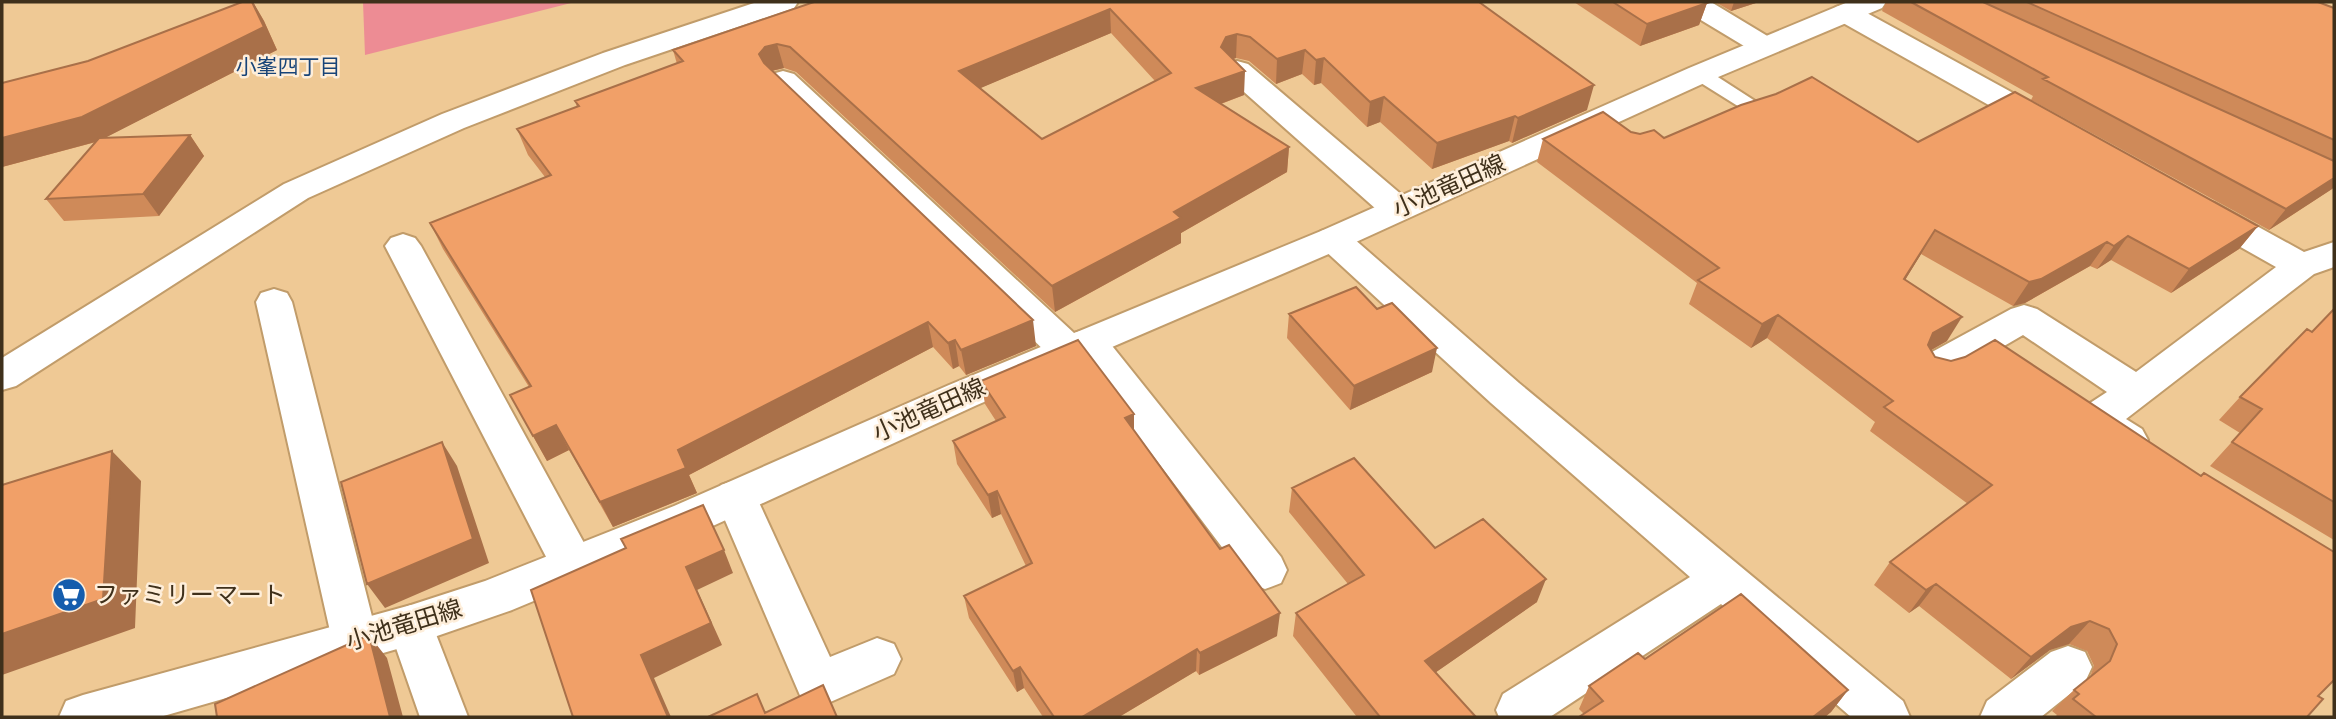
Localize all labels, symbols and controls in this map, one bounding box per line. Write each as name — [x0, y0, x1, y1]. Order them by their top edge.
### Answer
district label: 小峯四丁目 — [236, 55, 341, 82]
street label: 小池竜田線 — [1389, 150, 1511, 226]
street label: 小池竜田線 — [869, 374, 991, 450]
supermarket icon: ファミリーマート — [50, 576, 88, 614]
place label: ファミリーマート — [94, 582, 286, 612]
street label: 小池竜田線 — [343, 595, 466, 659]

